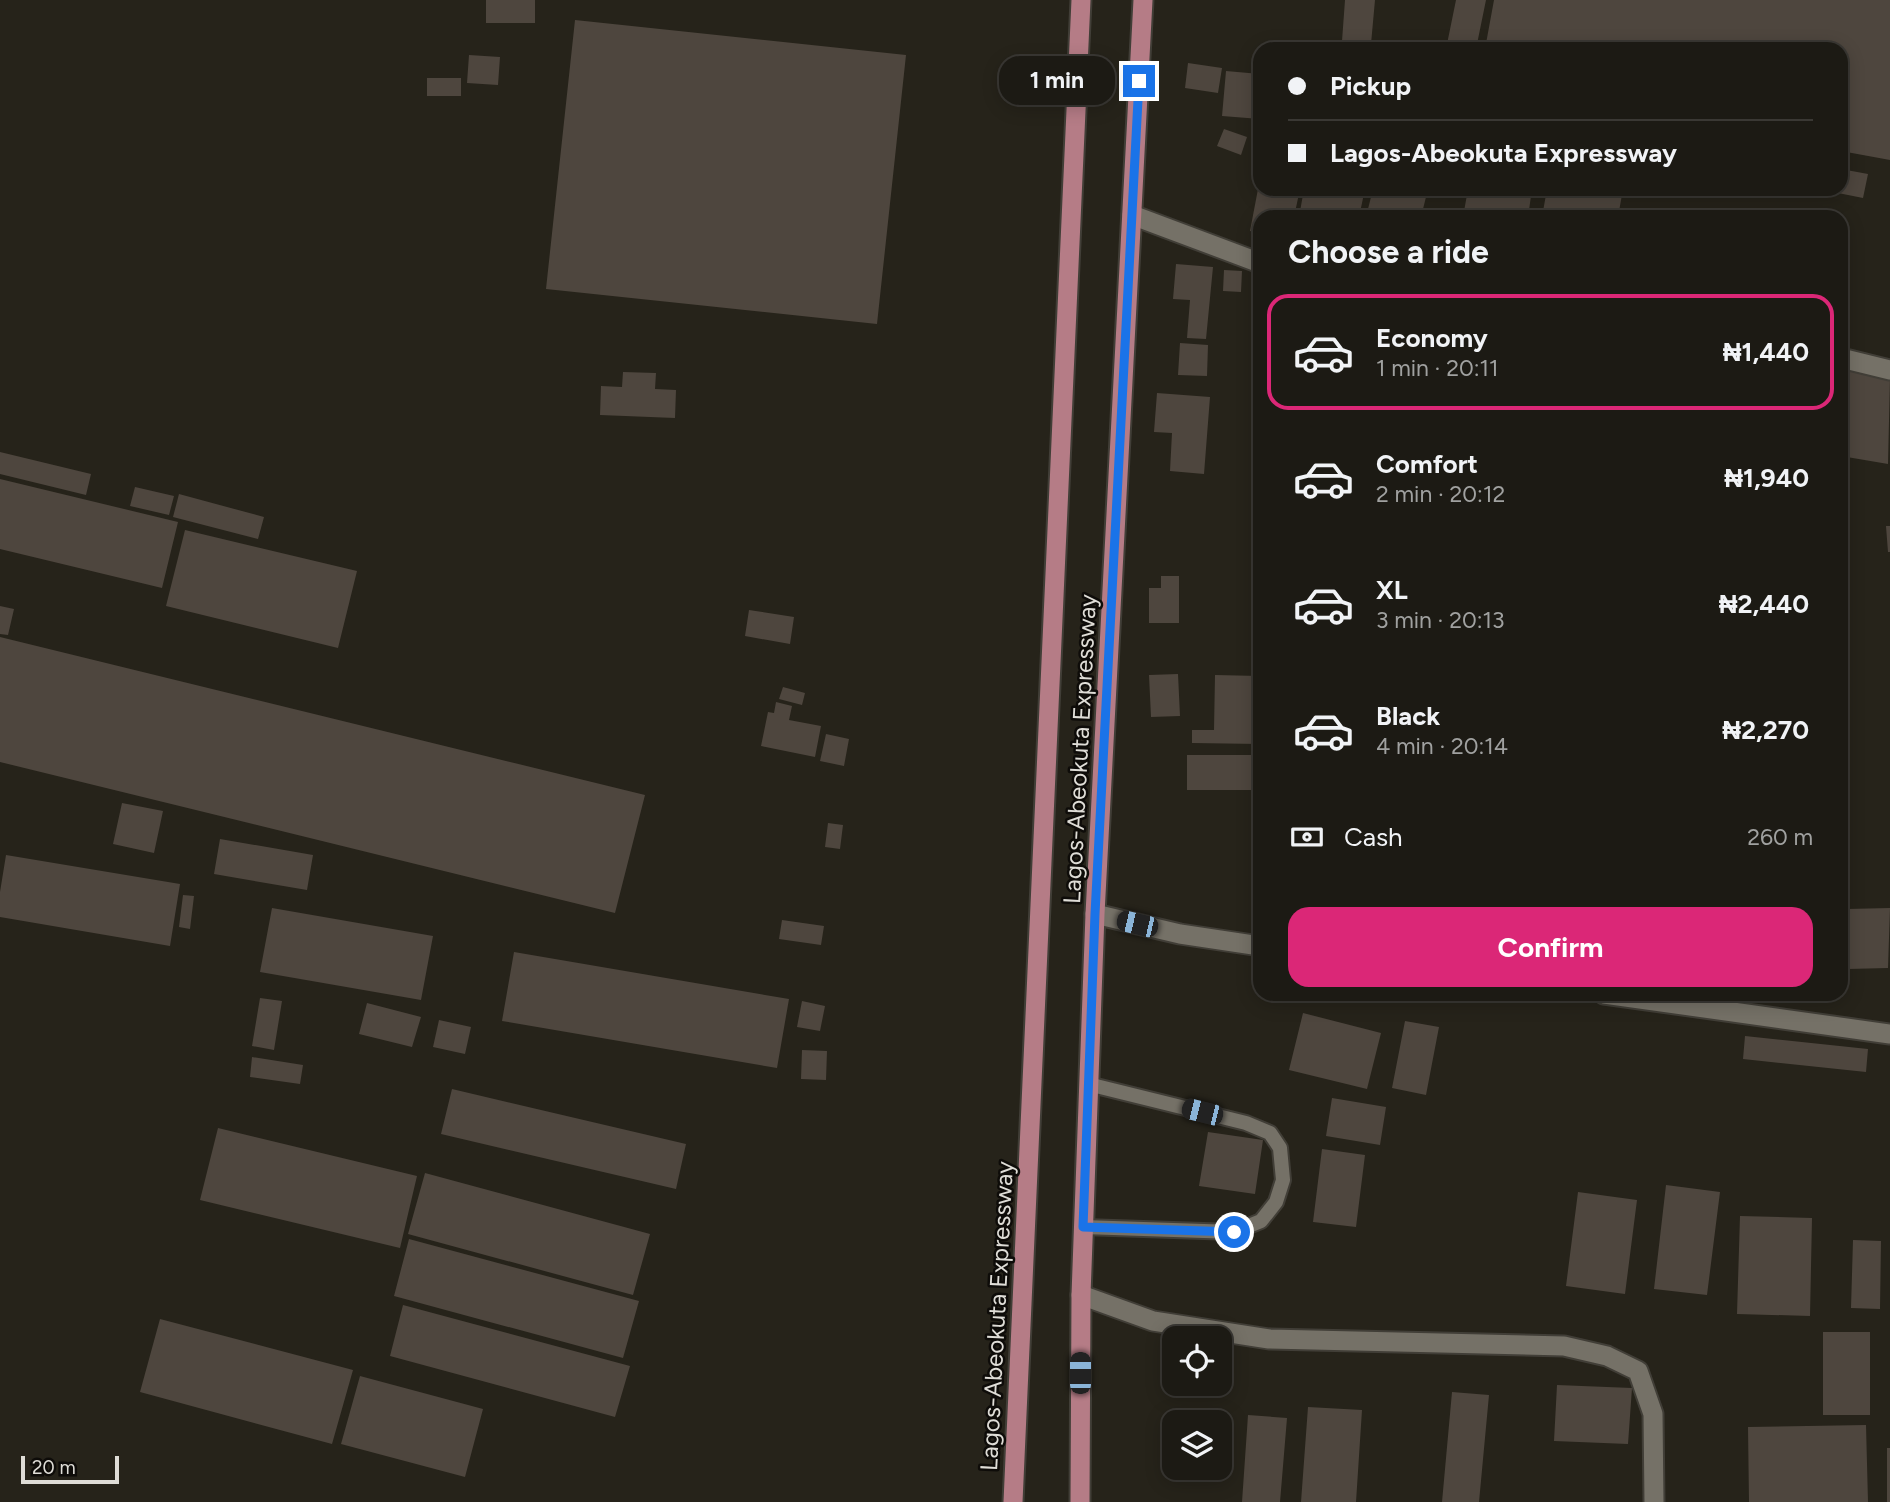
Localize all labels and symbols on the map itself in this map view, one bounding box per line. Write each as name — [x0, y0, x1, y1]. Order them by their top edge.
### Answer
callout: 1 min — [999, 56, 1114, 106]
route end — [1123, 65, 1155, 97]
street label: Lagos-Abeokuta Expressway — [1057, 593, 1102, 905]
car — [1115, 909, 1160, 939]
car — [1180, 1097, 1225, 1127]
street label: Lagos-Abeokuta Expressway — [974, 1160, 1019, 1472]
route start — [1218, 1216, 1250, 1248]
car — [1070, 1352, 1091, 1394]
scale bar — [21, 1453, 119, 1485]

